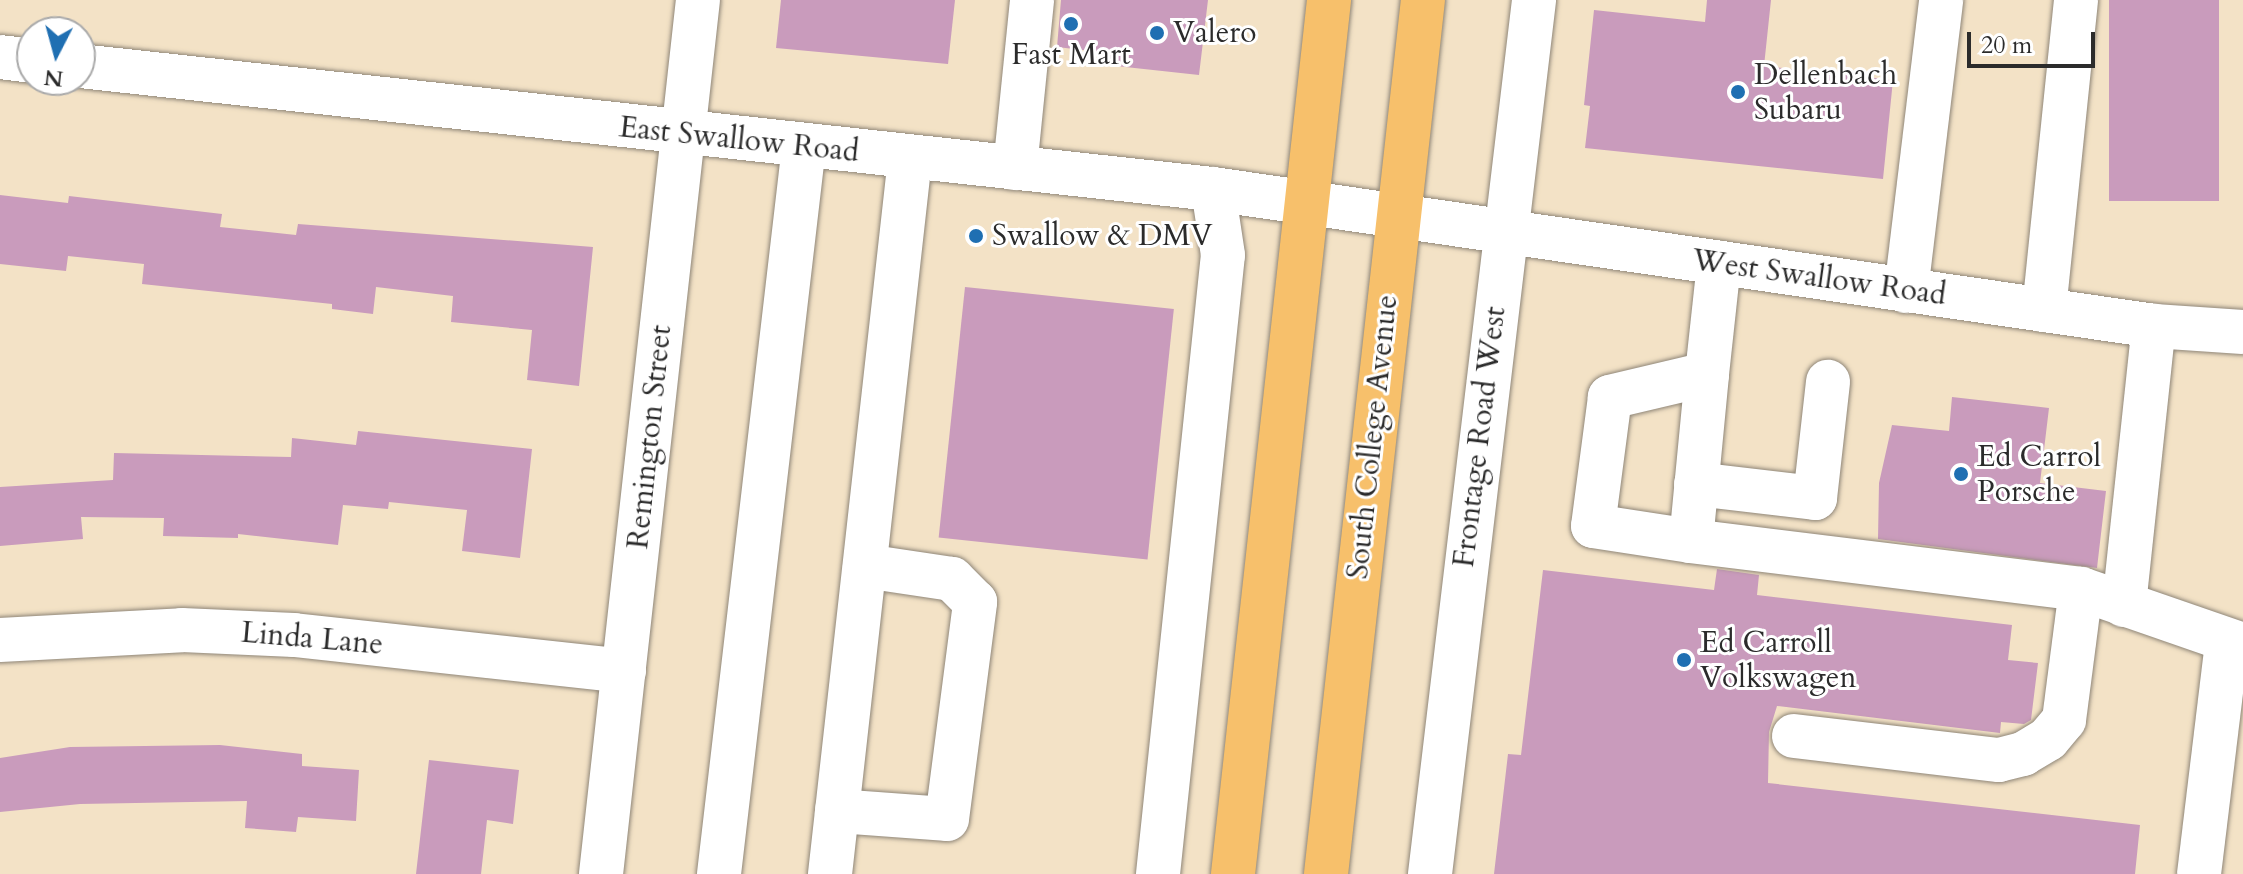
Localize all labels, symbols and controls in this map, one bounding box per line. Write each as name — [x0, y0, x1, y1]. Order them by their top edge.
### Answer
marker: Fast Mart — [1062, 15, 1080, 33]
place label: Valero — [1173, 15, 1256, 51]
north arrow — [16, 16, 96, 96]
scale bar — [1971, 16, 2099, 66]
marker: Valero — [1148, 24, 1166, 42]
text: 20 m — [1981, 29, 2032, 62]
place label: Fast Mart — [1011, 37, 1131, 73]
place label: Dellenbach Subaru — [1754, 57, 1897, 128]
text: N — [43, 62, 65, 94]
marker: Dellenbach Subaru — [1729, 83, 1747, 101]
street label: East Swallow Road — [617, 110, 861, 170]
place label: Swallow & DMV — [992, 218, 1213, 254]
marker: Swallow & DMV — [967, 227, 985, 245]
street label: West Swallow Road — [1690, 242, 1948, 314]
street label: South College Avenue — [1340, 293, 1406, 581]
street label: Frontage Road West — [1446, 305, 1514, 569]
street label: Remington Street — [620, 323, 680, 551]
place label: Ed Carrol Porsche — [1977, 439, 2101, 510]
marker: Ed Carrol Porsche — [1952, 465, 1970, 483]
street label: Linda Lane — [239, 615, 385, 663]
place label: Ed Carroll Volkswagen — [1700, 625, 1856, 696]
marker: Ed Carroll Volkswagen — [1675, 651, 1693, 669]

